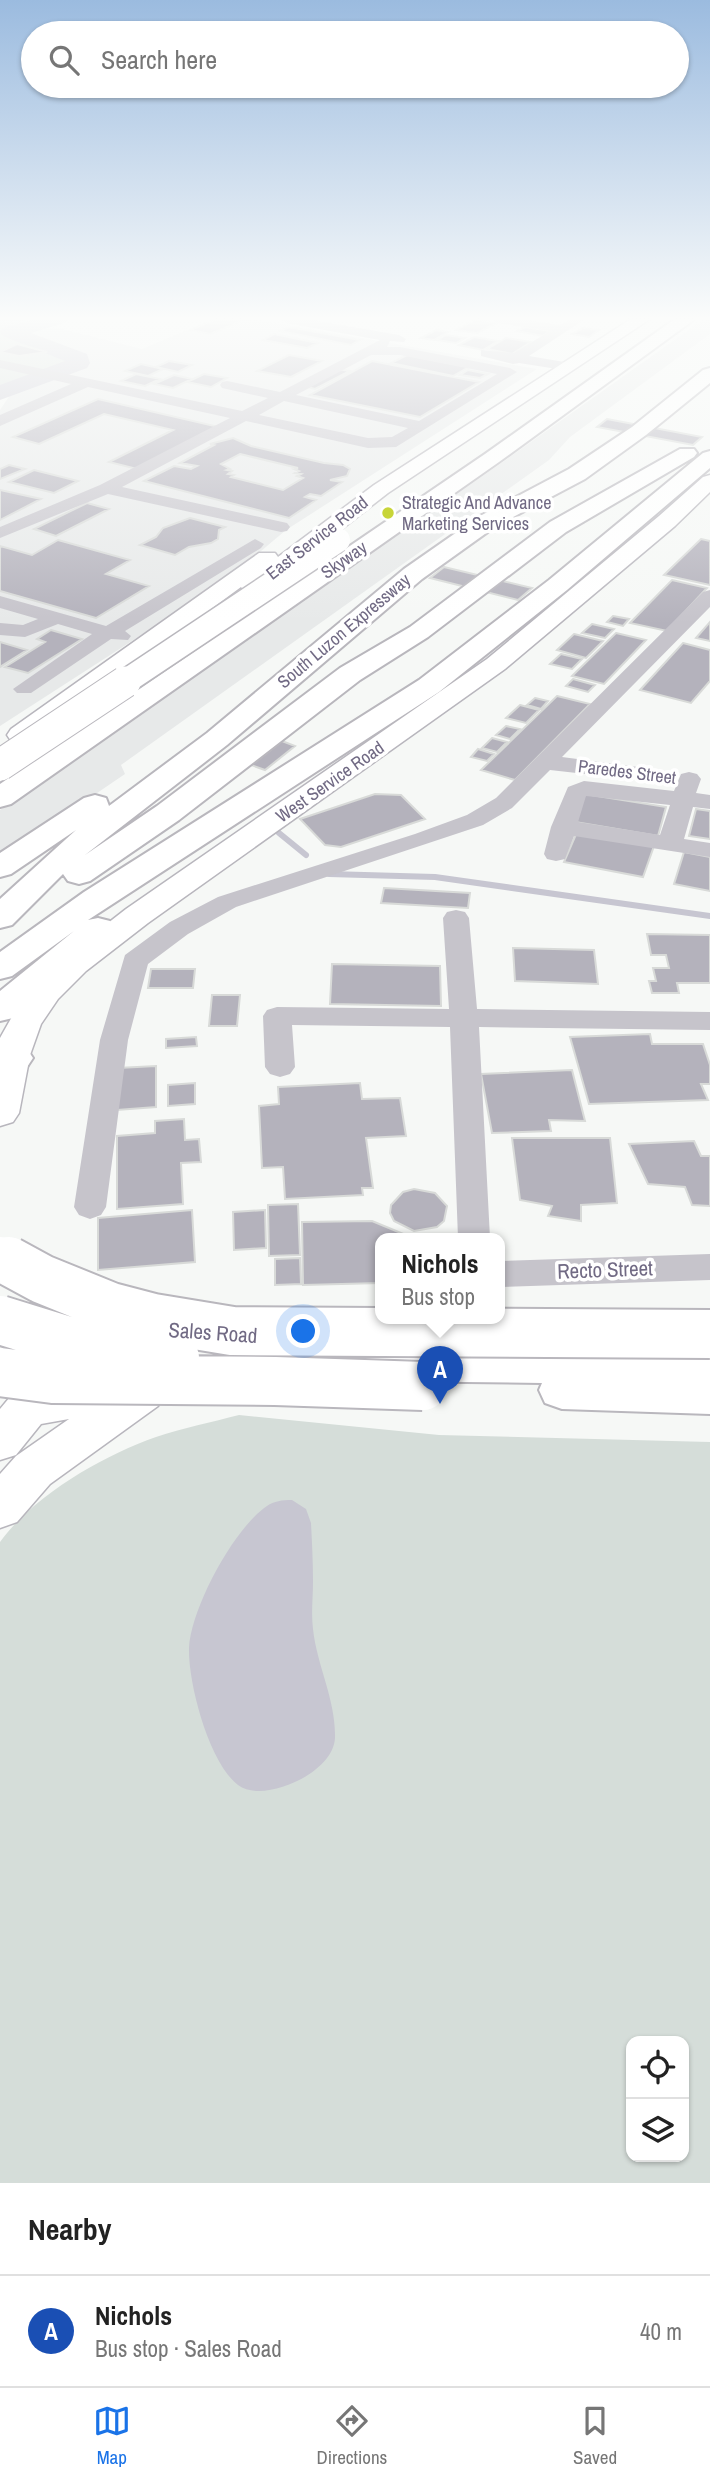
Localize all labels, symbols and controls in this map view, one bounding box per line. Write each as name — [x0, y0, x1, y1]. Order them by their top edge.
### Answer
search box — [21, 21, 689, 98]
icon: search — [45, 41, 83, 79]
text: Search here — [101, 42, 217, 77]
street label: East Service Road — [261, 490, 373, 585]
place label: Strategic And Advance Marketing Services — [402, 490, 551, 536]
marker: Strategic And Advance Marketing Services — [380, 505, 396, 521]
street label: Skyway — [316, 534, 372, 584]
street label: South Luzon Expressway — [272, 567, 416, 694]
street label: West Service Road — [271, 735, 389, 828]
street label: Paredes Street — [577, 753, 677, 790]
popup — [375, 1233, 505, 1324]
text: Nichols — [401, 1246, 479, 1281]
street label: Recto Street — [557, 1253, 654, 1286]
text: Bus stop — [401, 1281, 475, 1312]
your location — [286, 1314, 320, 1348]
street label: Sales Road — [168, 1315, 258, 1350]
pin: A — [417, 1346, 463, 1404]
map controls — [626, 2036, 689, 2162]
button: locate — [626, 2036, 689, 2099]
button: layers — [626, 2099, 689, 2162]
text: Nearby — [28, 2209, 111, 2249]
text: Nichols — [95, 2298, 172, 2333]
text: A — [44, 2316, 58, 2347]
text: 40 m — [640, 2316, 682, 2347]
text: Bus stop · Sales Road — [95, 2333, 282, 2364]
tab: Map — [93, 2402, 131, 2470]
tab: Directions — [316, 2402, 387, 2470]
tab: Saved — [573, 2402, 617, 2470]

